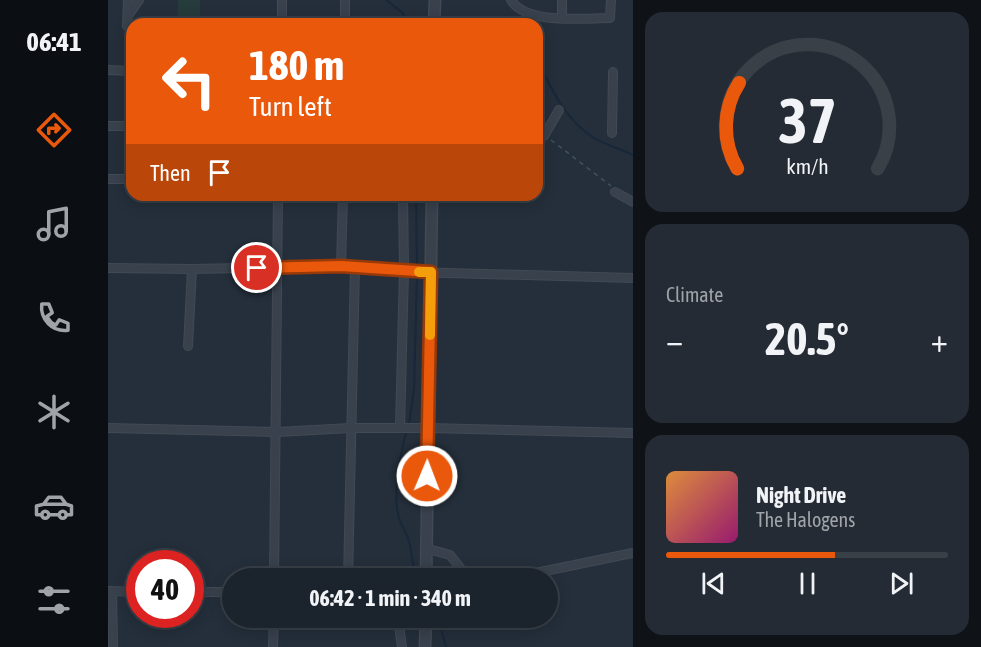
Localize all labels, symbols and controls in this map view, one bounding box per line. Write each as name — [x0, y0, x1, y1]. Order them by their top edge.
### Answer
text: 06:41 — [26, 26, 82, 57]
text: 180 m — [249, 41, 344, 89]
icon: left — [150, 42, 228, 120]
text: 37 — [778, 85, 836, 156]
text: Turn left — [249, 91, 332, 122]
icon: directions — [33, 109, 75, 151]
text: km/h — [786, 154, 828, 179]
icon: arrive — [203, 156, 236, 189]
text: Then — [150, 160, 191, 186]
icon: music — [33, 203, 75, 245]
pin — [231, 242, 282, 293]
icon: arrive — [240, 251, 273, 284]
text: Climate — [666, 283, 723, 306]
icon: phone — [33, 297, 75, 339]
text: 20.5° — [765, 313, 849, 365]
text: − — [666, 321, 683, 359]
text: + — [931, 321, 948, 359]
icon: climate — [33, 391, 75, 433]
position arrow — [395, 444, 459, 508]
text: Night Drive — [756, 482, 846, 508]
icon: car — [33, 485, 75, 527]
text: The Halogens — [756, 508, 855, 531]
speed limit sign: 40 — [126, 550, 204, 628]
icon: previous — [697, 567, 730, 600]
icon: pause — [791, 567, 824, 600]
icon: next — [885, 567, 918, 600]
icon: filters — [33, 579, 75, 621]
text: 06:42 · 1 min · 340 m — [309, 585, 471, 611]

